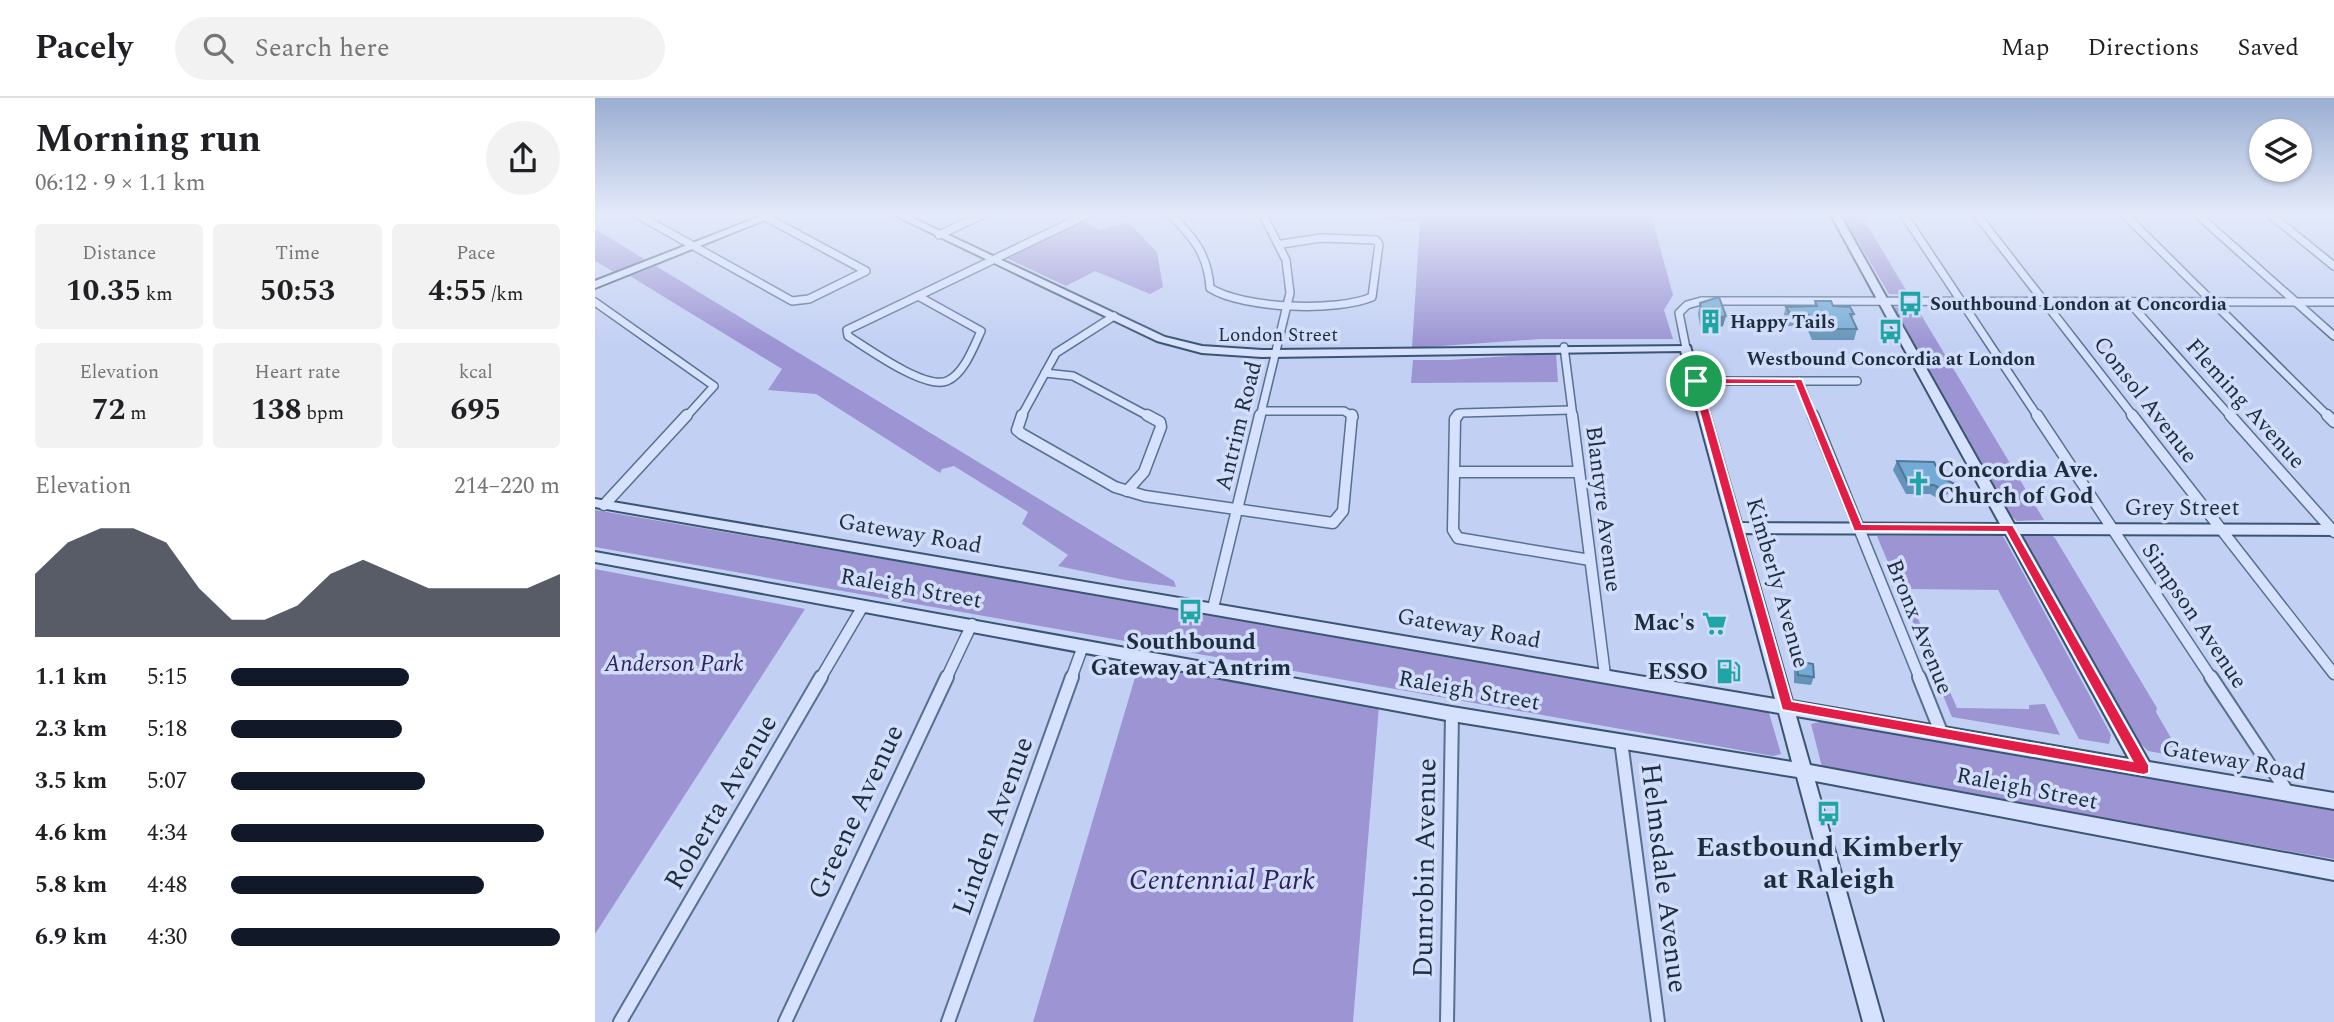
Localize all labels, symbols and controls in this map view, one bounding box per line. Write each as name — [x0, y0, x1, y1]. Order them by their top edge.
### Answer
search box — [175, 17, 665, 80]
text: Pacely — [35, 23, 133, 73]
text: Search here — [255, 28, 390, 68]
icon: search — [199, 29, 237, 67]
text: Map — [2001, 30, 2049, 66]
text: Directions — [2087, 30, 2199, 66]
text: Saved — [2237, 30, 2299, 66]
text: Morning run — [35, 111, 261, 169]
map controls — [2249, 119, 2312, 182]
button: layers — [2249, 119, 2312, 182]
button: share — [486, 121, 560, 195]
text: 06:12 · 9 × 1.1 km — [35, 166, 206, 201]
text: Distance — [82, 239, 156, 268]
text: Time — [275, 239, 320, 268]
text: Pace — [456, 239, 495, 268]
text: 10.35 — [66, 268, 141, 314]
text: 50:53 — [260, 268, 335, 314]
text: 4:55 — [428, 268, 487, 314]
text: km — [141, 280, 173, 309]
text: /km — [487, 280, 523, 309]
bus stop icon: Southbound London at Concordia — [1896, 290, 1924, 318]
place label: Southbound London at Concordia — [1930, 290, 2227, 319]
building icon: Happy Tails — [1696, 308, 1724, 336]
place label: Happy Tails — [1730, 308, 1835, 337]
bus stop icon: Westbound Concordia at London — [1877, 317, 1905, 345]
street label: London Street — [1218, 321, 1338, 350]
street label: Consol Avenue — [2084, 329, 2206, 471]
street label: Fleming Avenue — [2176, 331, 2314, 477]
place label: Westbound Concordia at London — [1746, 345, 2036, 374]
pin — [1666, 351, 1726, 411]
street label: Antrim Road — [1206, 357, 1272, 495]
text: Elevation — [79, 358, 159, 387]
text: Heart rate — [255, 358, 340, 387]
text: kcal — [459, 358, 493, 387]
icon: arrive — [1677, 362, 1715, 400]
text: 72 — [92, 387, 125, 433]
text: 138 — [251, 387, 301, 433]
text: 695 — [451, 387, 501, 433]
text: m — [125, 399, 147, 428]
text: bpm — [301, 399, 344, 428]
street label: Blantyre Avenue — [1575, 424, 1631, 594]
place label: Concordia Ave. Church of God — [1938, 453, 2098, 514]
text: Elevation — [35, 469, 131, 504]
text: 214–220 m — [454, 469, 560, 504]
church icon: Concordia Ave. Church of God — [1904, 469, 1932, 497]
street label: Grey Street — [2124, 491, 2240, 526]
street label: Kimberly Avenue — [1736, 494, 1818, 672]
street label: Gateway Road — [835, 504, 985, 564]
street label: Simpson Avenue — [2132, 536, 2256, 696]
street label: Bronx Avenue — [1876, 554, 1962, 700]
street label: Raleigh Street — [837, 559, 985, 619]
bus stop icon: Southbound Gateway at Antrim — [1177, 598, 1205, 626]
street label: Gateway Road — [1394, 599, 1544, 659]
place label: Mac's — [1633, 606, 1695, 641]
supermarket icon: Mac's — [1701, 609, 1729, 637]
place label: Southbound Gateway at Antrim — [1091, 625, 1292, 686]
park label: Anderson Park — [603, 647, 744, 682]
place label: ESSO — [1648, 655, 1708, 690]
fuel station icon: ESSO — [1714, 658, 1742, 686]
text: 1.1 km — [35, 660, 107, 695]
text: 5:15 — [147, 660, 187, 695]
street label: Raleigh Street — [1395, 661, 1543, 721]
street label: Roberta Avenue — [653, 706, 789, 898]
text: 2.3 km — [35, 712, 107, 747]
text: 5:18 — [147, 712, 187, 747]
street label: Greene Avenue — [797, 717, 915, 907]
street label: Linden Avenue — [941, 730, 1045, 922]
street label: Gateway Road — [2159, 731, 2309, 791]
street label: Dunrobin Avenue — [1402, 758, 1448, 978]
street label: Raleigh Street — [1953, 758, 2101, 820]
street label: Helmsdale Avenue — [1629, 761, 1699, 995]
text: 3.5 km — [35, 764, 107, 799]
text: 5:07 — [147, 764, 187, 799]
bus stop icon: Eastbound Kimberly at Raleigh — [1815, 799, 1843, 827]
text: 4.6 km — [35, 816, 107, 851]
text: 4:34 — [147, 816, 187, 851]
place label: Eastbound Kimberly at Raleigh — [1696, 826, 1964, 901]
park label: Centennial Park — [1129, 859, 1315, 902]
text: 5.8 km — [35, 868, 107, 903]
text: 4:48 — [147, 868, 187, 903]
text: 6.9 km — [35, 920, 107, 955]
text: 4:30 — [147, 920, 187, 955]

